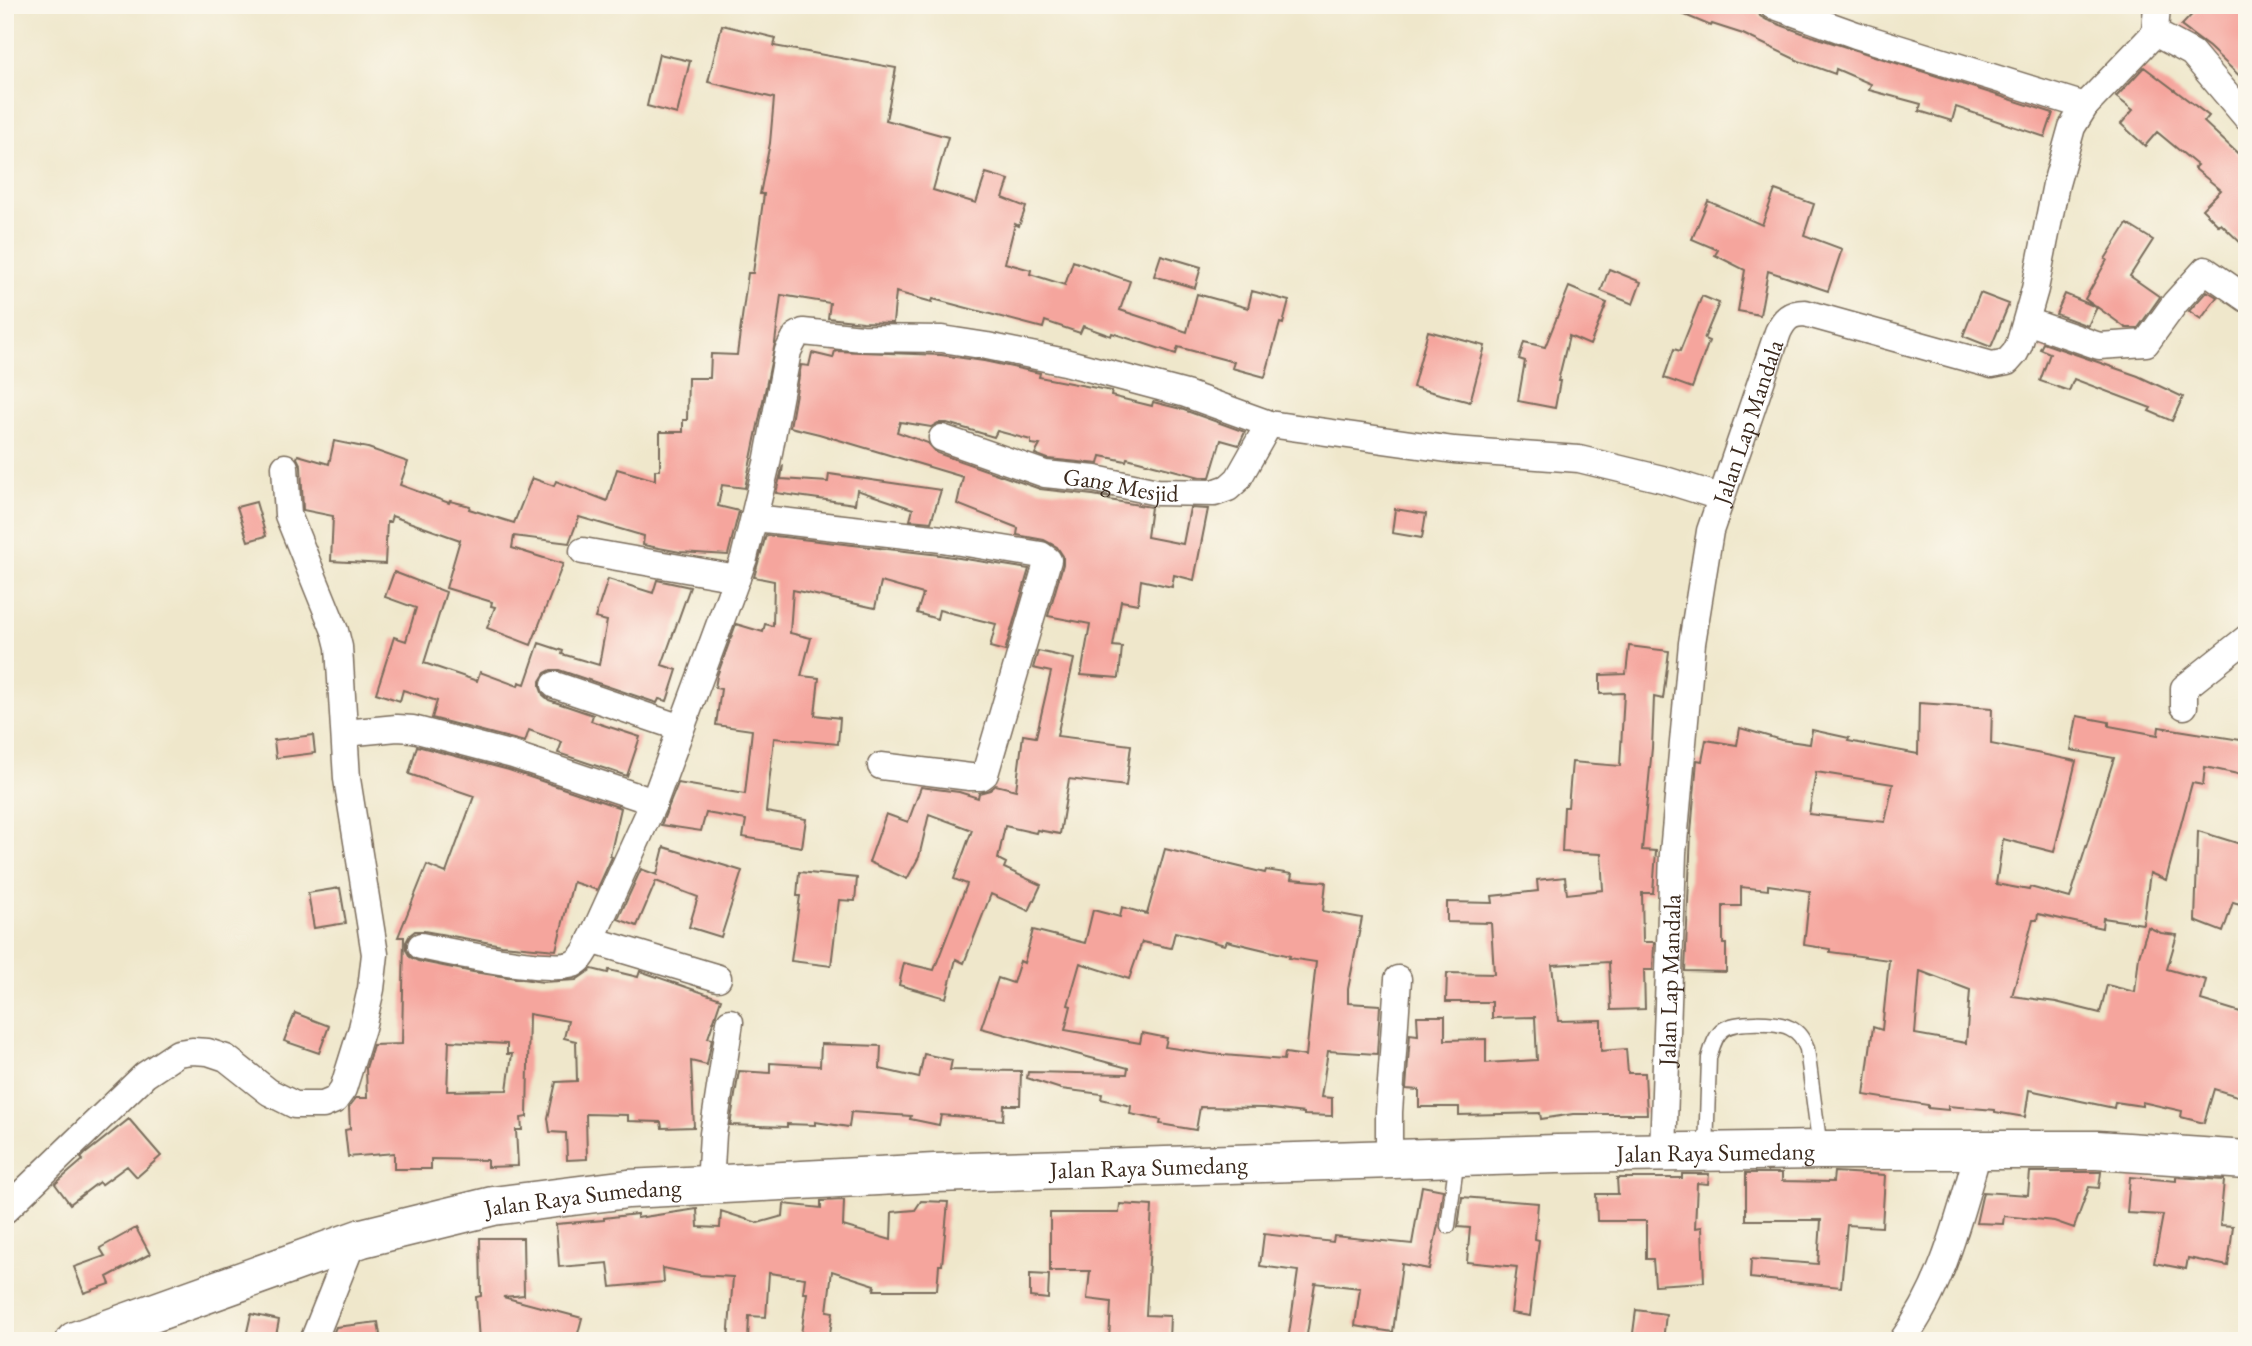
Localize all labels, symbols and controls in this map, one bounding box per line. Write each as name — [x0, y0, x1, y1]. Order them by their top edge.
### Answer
street label: Jalan Lap Mandala — [1704, 335, 1790, 510]
street label: Gang Mesjid — [1062, 460, 1180, 508]
street label: Jalan Lap Mandala — [1650, 893, 1687, 1069]
street label: Jalan Raya Sumedang — [1614, 1135, 1815, 1169]
street label: Jalan Raya Sumedang — [1047, 1148, 1249, 1185]
street label: Jalan Raya Sumedang — [479, 1171, 683, 1224]

